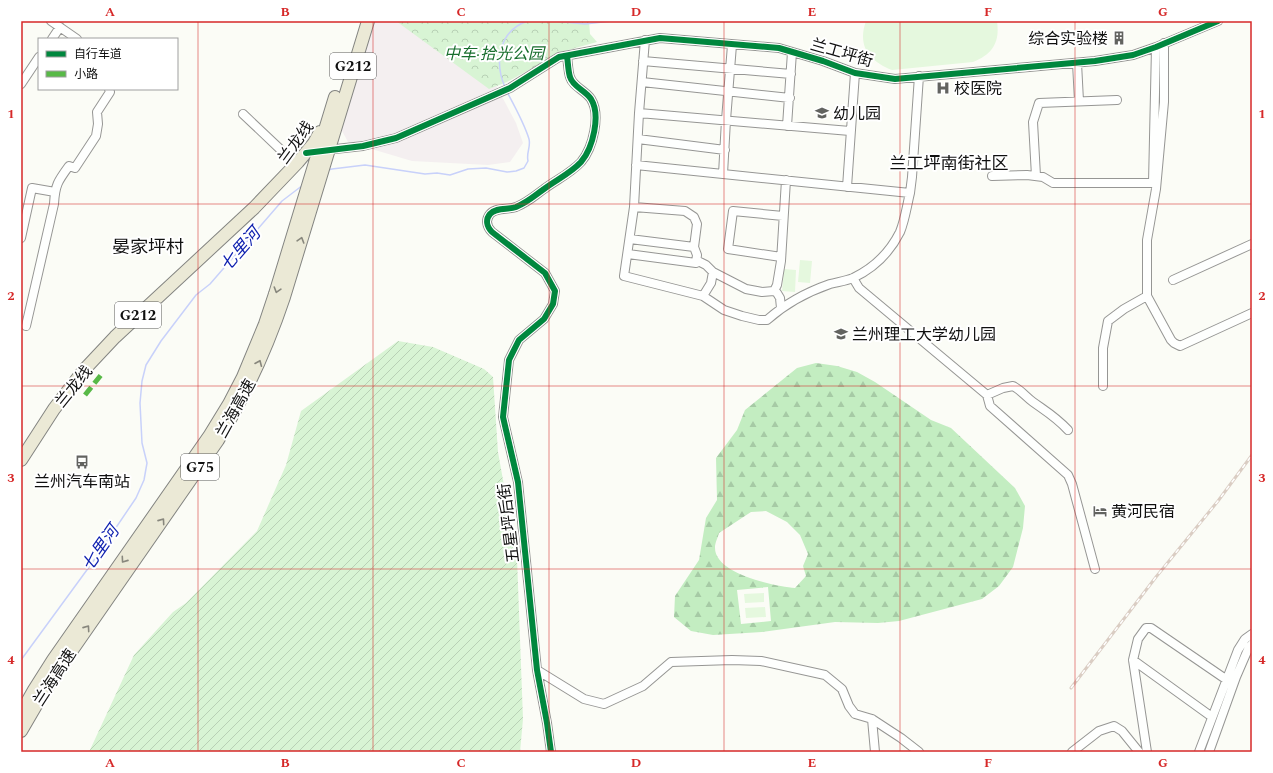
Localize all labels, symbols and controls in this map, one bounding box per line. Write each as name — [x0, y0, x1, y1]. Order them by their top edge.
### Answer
text: A — [105, 2, 115, 22]
text: B — [280, 2, 290, 22]
text: C — [456, 2, 466, 22]
text: D — [631, 2, 641, 22]
text: E — [808, 2, 817, 22]
text: F — [984, 2, 992, 22]
text: G — [1158, 2, 1168, 22]
place label: 综合实验楼 — [1028, 27, 1108, 51]
building icon: 综合实验楼 — [1111, 30, 1127, 46]
street label: 兰工坪街 — [808, 33, 876, 73]
legend — [38, 38, 178, 90]
park label: 中车·拾光公园 — [444, 42, 546, 66]
text: 自行车道 — [74, 45, 122, 64]
road number: G212 — [330, 53, 376, 79]
text: 小路 — [74, 65, 98, 84]
place label: 校医院 — [954, 77, 1002, 101]
hospital icon: 校医院 — [935, 80, 951, 96]
place label: 幼儿园 — [833, 102, 881, 126]
text: 1 — [7, 104, 15, 124]
text: 1 — [1258, 104, 1266, 124]
school or university icon: 幼儿园 — [814, 105, 830, 121]
street label: 兰龙线 — [272, 116, 320, 169]
district label: 兰工坪南街社区 — [890, 151, 1009, 177]
water label: 七里河 — [214, 220, 269, 277]
district label: 晏家坪村 — [112, 234, 184, 261]
one-way arrow — [296, 237, 305, 244]
text: 2 — [7, 286, 15, 306]
one-way arrow — [273, 286, 282, 293]
text: 2 — [1258, 286, 1266, 306]
road number: G212 — [115, 302, 161, 328]
place label: 兰州理工大学幼儿园 — [852, 323, 996, 347]
school or university icon: 兰州理工大学幼儿园 — [833, 326, 849, 342]
street label: 兰龙线 — [49, 360, 98, 413]
one-way arrow — [254, 360, 262, 367]
street label: 兰海高速 — [210, 375, 262, 442]
bus stop icon: 兰州汽车南站 — [74, 454, 90, 470]
road number: G75 — [181, 454, 219, 480]
text: 3 — [7, 468, 15, 488]
text: 3 — [1258, 468, 1266, 488]
place label: 兰州汽车南站 — [34, 470, 130, 494]
street label: 五星坪后街 — [492, 482, 526, 564]
place label: 黄河民宿 — [1111, 500, 1175, 524]
hotel icon: 黄河民宿 — [1092, 503, 1108, 519]
water label: 七里河 — [76, 518, 128, 577]
one-way arrow — [157, 519, 164, 526]
one-way arrow — [122, 555, 129, 562]
one-way arrow — [82, 625, 90, 632]
street label: 兰海高速 — [27, 644, 82, 711]
text: 4 — [7, 650, 15, 670]
text: 4 — [1258, 650, 1266, 670]
text: A — [105, 753, 115, 773]
text: B — [280, 753, 290, 773]
text: C — [456, 753, 466, 773]
text: D — [631, 753, 641, 773]
text: E — [808, 753, 817, 773]
text: F — [984, 753, 992, 773]
text: G — [1158, 753, 1168, 773]

